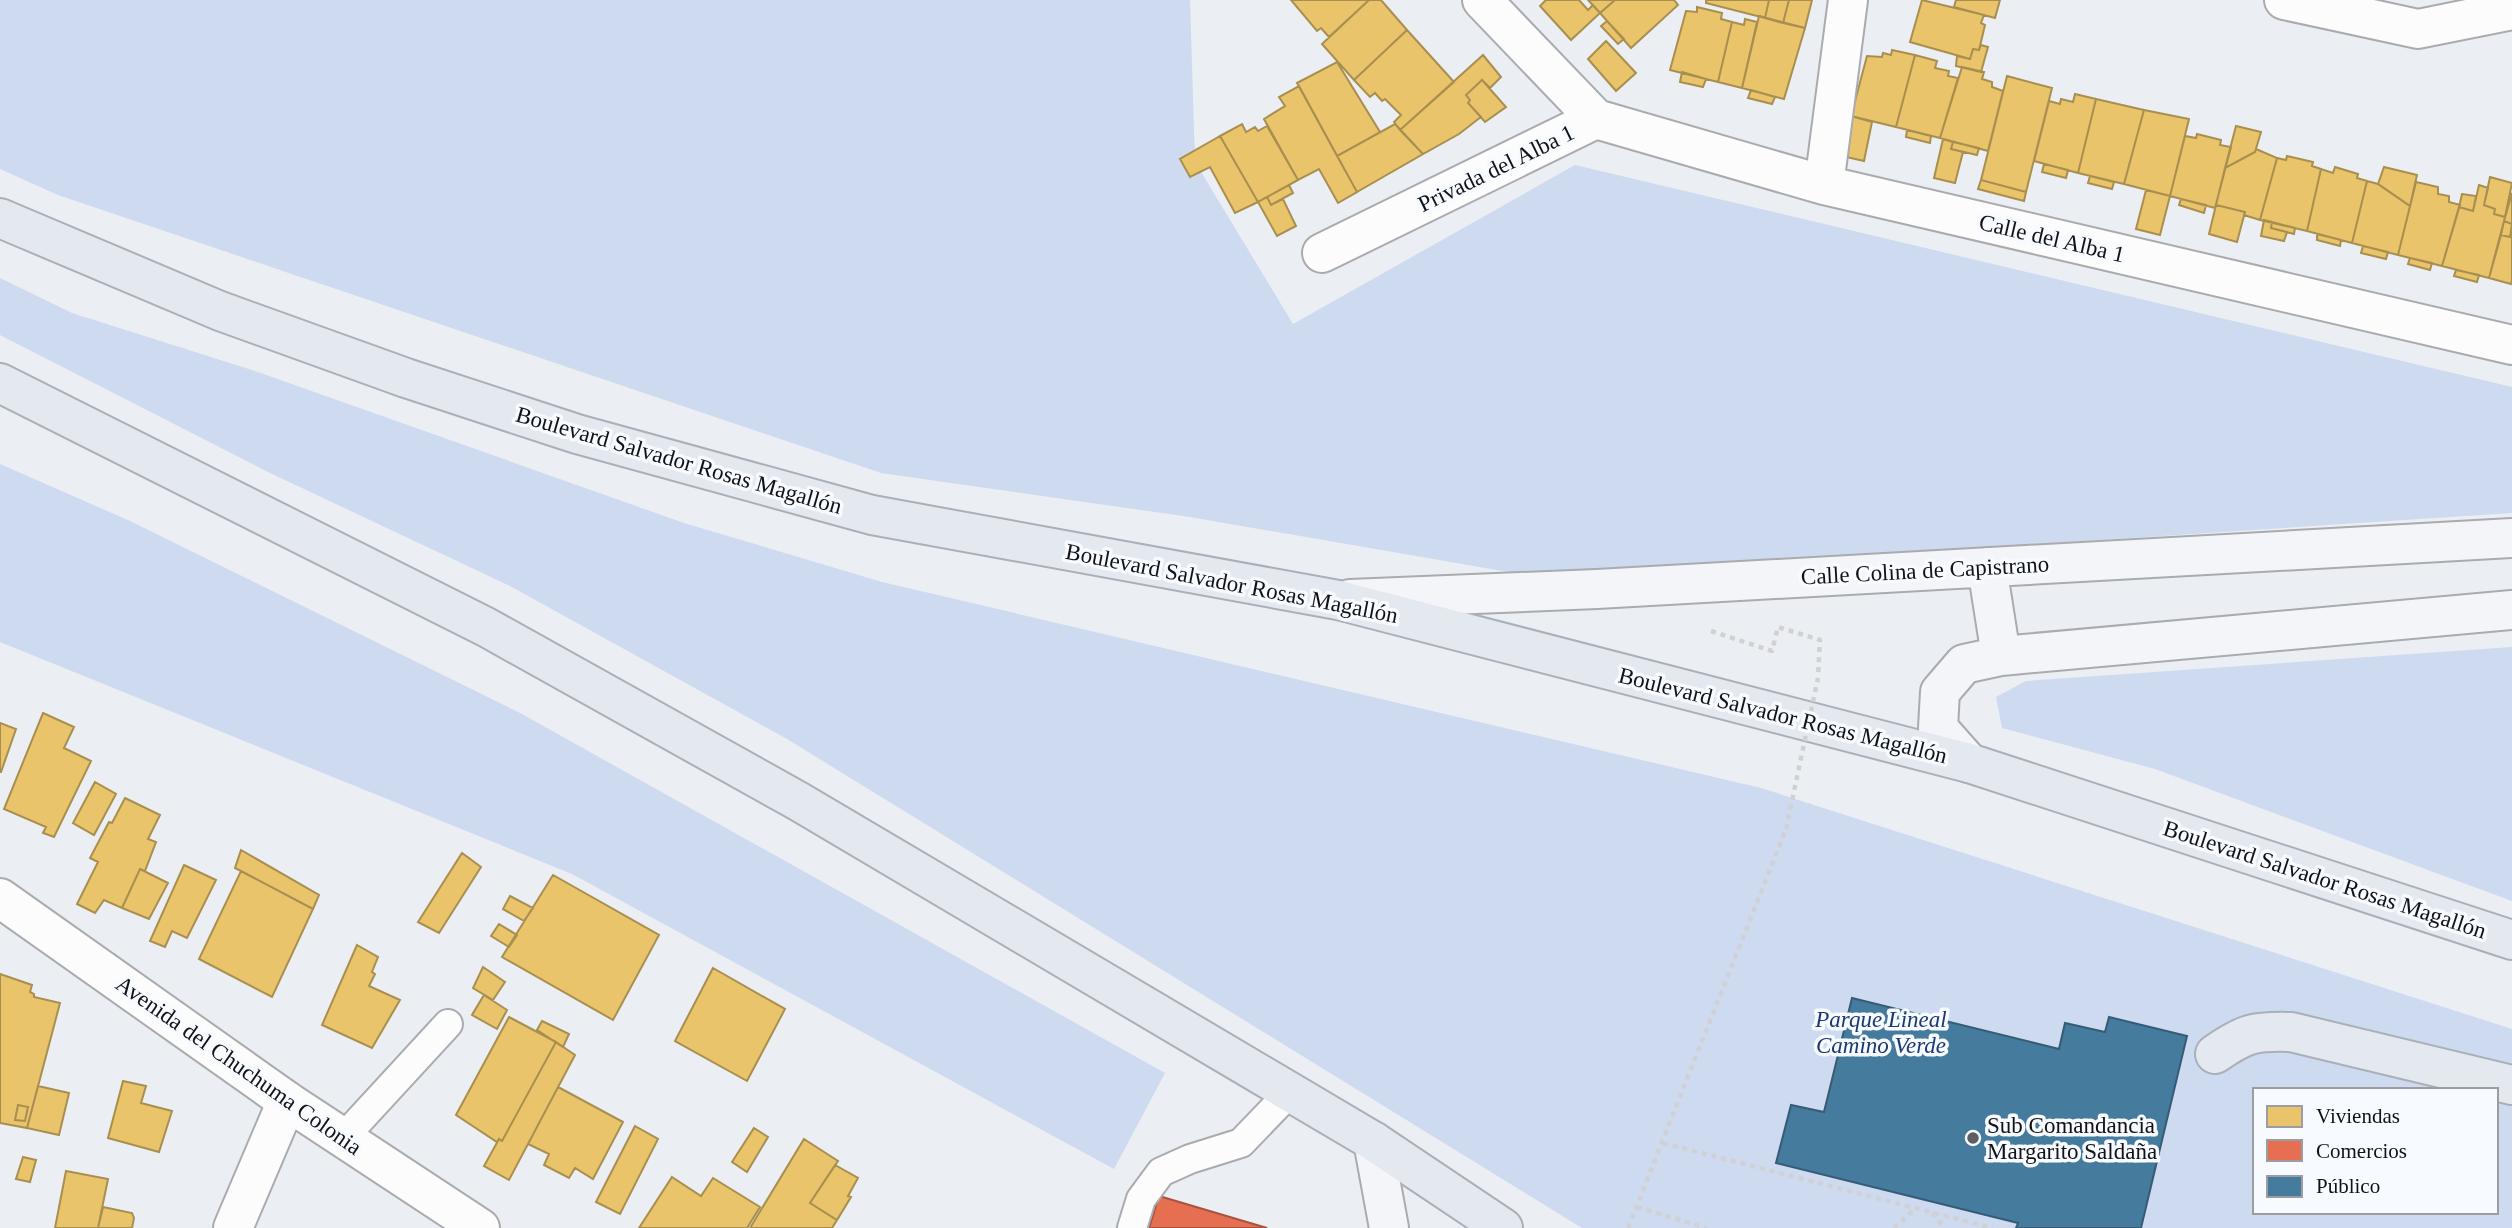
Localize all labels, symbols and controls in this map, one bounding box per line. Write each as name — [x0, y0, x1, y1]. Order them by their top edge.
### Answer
street label: Privada del Alba 1 — [1414, 120, 1578, 217]
street label: Calle del Alba 1 — [1977, 210, 2127, 267]
street label: Boulevard Salvador Rosas Magallón — [513, 402, 845, 519]
street label: Boulevard Salvador Rosas Magallón — [1064, 539, 1401, 628]
street label: Calle Colina de Capistrano — [1800, 552, 2050, 589]
street label: Boulevard Salvador Rosas Magallón — [1616, 662, 1950, 769]
street label: Boulevard Salvador Rosas Magallón — [2160, 815, 2490, 944]
street label: Avenida del Chuchuma Colonia — [111, 971, 366, 1160]
park label: Parque Lineal Camino Verde — [1814, 1007, 1947, 1058]
legend — [2253, 1088, 2498, 1214]
text: Viviendas — [2316, 1104, 2400, 1128]
place label: Sub Comandancia Margarito Saldaña — [1987, 1113, 2157, 1164]
marker: Sub Comandancia Margarito Saldaña — [1965, 1130, 1981, 1146]
text: Comercios — [2316, 1139, 2407, 1163]
text: Público — [2316, 1174, 2380, 1198]

